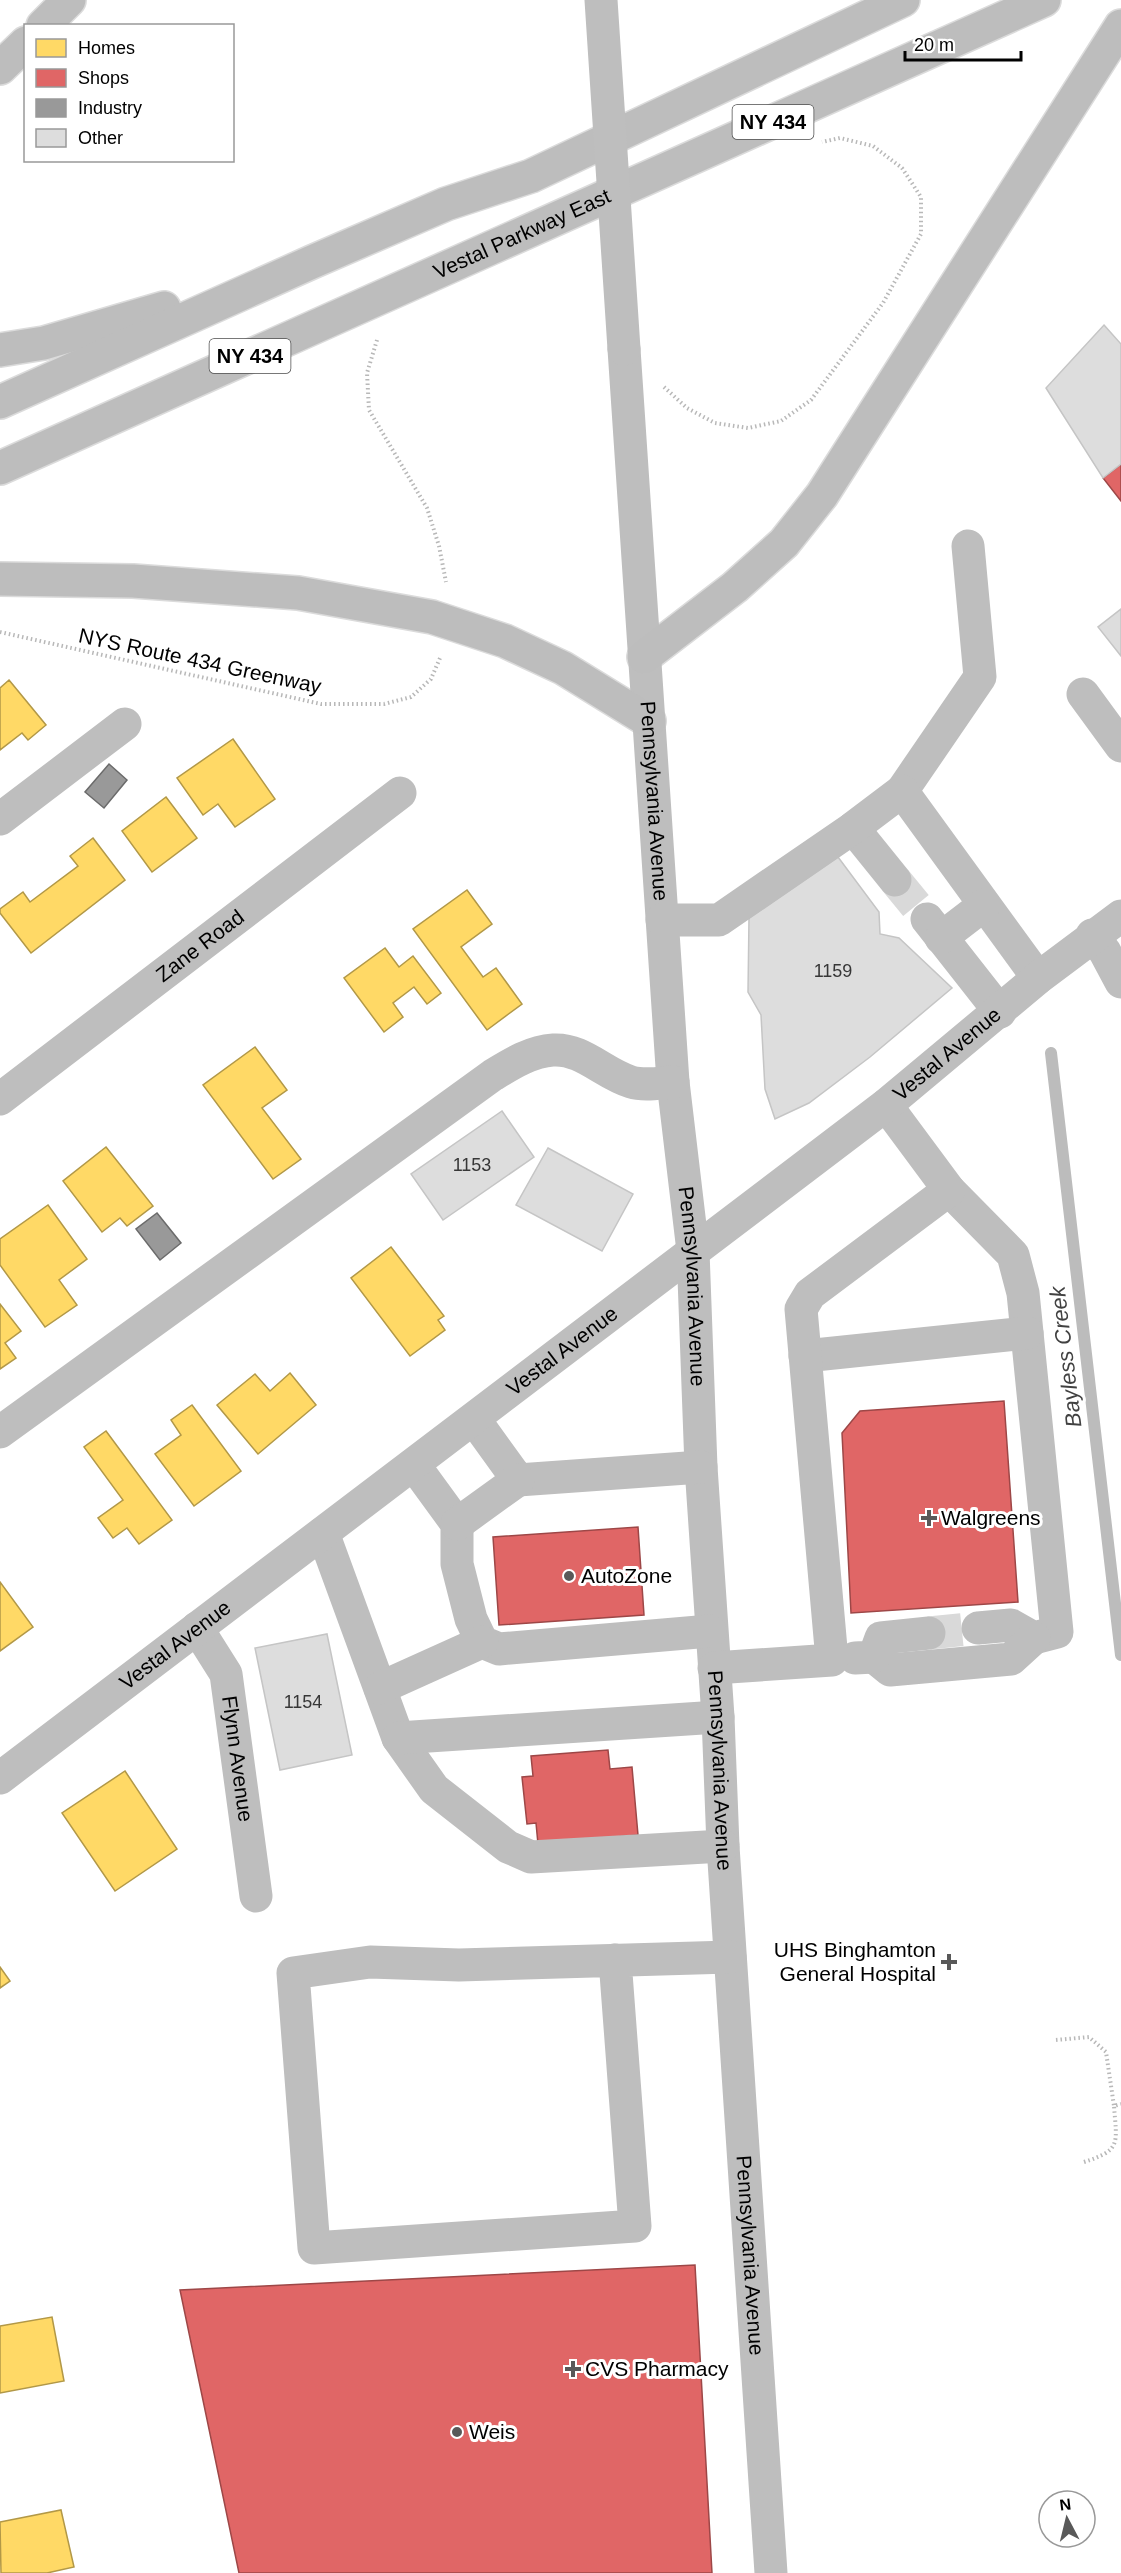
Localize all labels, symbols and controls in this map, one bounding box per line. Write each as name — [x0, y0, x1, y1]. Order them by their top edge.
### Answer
legend — [24, 24, 234, 162]
scale bar — [905, 24, 1020, 62]
text: 20 m — [914, 35, 954, 55]
text: Homes — [78, 38, 135, 58]
text: Shops — [78, 68, 129, 88]
text: Industry — [78, 98, 142, 118]
road number: NY 434 — [732, 105, 814, 139]
text: Other — [78, 128, 123, 148]
street label: Vestal Parkway East — [430, 184, 614, 283]
road number: NY 434 — [210, 339, 290, 373]
street label: NYS Route 434 Greenway — [77, 624, 324, 698]
street label: Pennsylvania Avenue — [637, 700, 673, 902]
street label: Zane Road — [152, 905, 248, 986]
house number: 1159 — [814, 961, 852, 981]
street label: Vestal Avenue — [888, 1002, 1005, 1105]
house number: 1153 — [453, 1155, 491, 1175]
street label: Pennsylvania Avenue — [674, 1185, 710, 1387]
water label: Bayless Creek — [1044, 1284, 1087, 1429]
street label: Vestal Avenue — [502, 1301, 622, 1400]
place label: Walgreens — [941, 1506, 1041, 1529]
marker: Walgreens — [922, 1511, 936, 1525]
place label: AutoZone — [581, 1564, 672, 1587]
marker: AutoZone — [562, 1569, 576, 1583]
street label: Vestal Avenue — [115, 1595, 235, 1694]
street label: Pennsylvania Avenue — [704, 1669, 737, 1871]
house number: 1154 — [284, 1692, 322, 1712]
street label: Flynn Avenue — [218, 1694, 258, 1823]
place label: UHS Binghamton General Hospital — [774, 1938, 936, 1985]
marker: UHS Binghamton General Hospital — [940, 1953, 958, 1971]
street label: Pennsylvania Avenue — [732, 2155, 769, 2356]
place label: CVS Pharmacy — [585, 2357, 729, 2380]
marker: CVS Pharmacy — [566, 2362, 580, 2376]
place label: Weis — [469, 2420, 515, 2443]
marker: Weis — [450, 2425, 464, 2439]
north arrow — [1037, 2489, 1097, 2549]
text: N — [1058, 2495, 1072, 2514]

